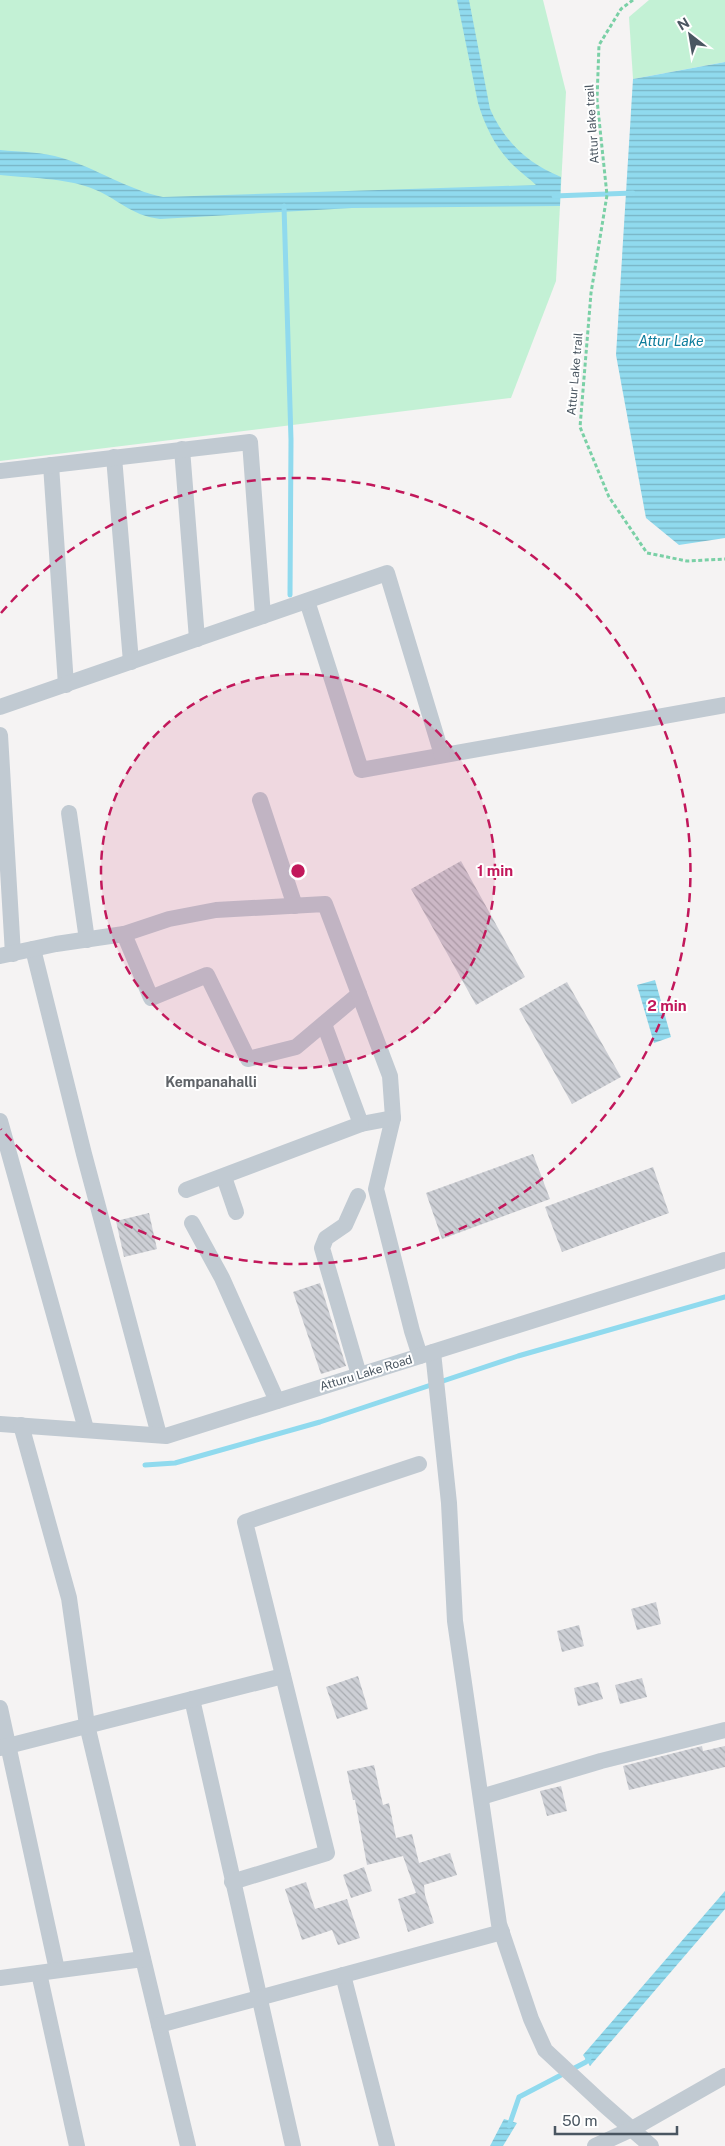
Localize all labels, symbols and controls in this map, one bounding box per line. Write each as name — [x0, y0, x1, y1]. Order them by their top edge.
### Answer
north arrow — [665, 10, 715, 60]
text: N — [674, 14, 692, 34]
street label: Attur lake trail — [582, 83, 602, 164]
street label: Attur Lake trail — [564, 332, 586, 416]
water label: Attur Lake — [638, 333, 704, 349]
centre of rings — [289, 862, 307, 880]
text: 1 min — [477, 862, 513, 879]
text: 2 min — [647, 997, 687, 1014]
district label: Kempanahalli — [165, 1074, 257, 1090]
street label: Atturu Lake Road — [318, 1352, 414, 1394]
scale bar — [555, 2104, 678, 2136]
text: 50 m — [562, 2112, 597, 2129]

